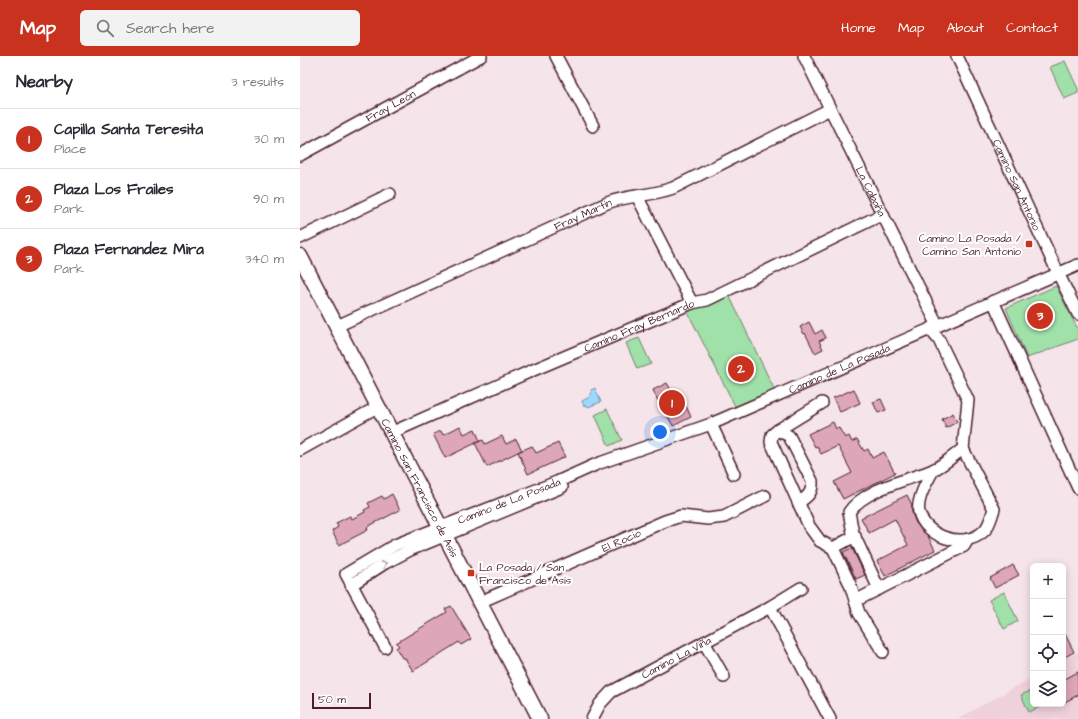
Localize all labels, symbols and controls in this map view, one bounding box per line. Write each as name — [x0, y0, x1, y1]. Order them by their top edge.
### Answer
search box — [80, 10, 360, 46]
text: Map — [20, 15, 56, 42]
icon: search — [94, 17, 116, 39]
text: Search here — [126, 18, 215, 39]
text: Home — [841, 18, 876, 38]
text: Map — [898, 18, 924, 38]
text: About — [946, 18, 984, 38]
text: Contact — [1006, 18, 1058, 38]
text: Nearby — [16, 70, 73, 94]
text: 3 results — [231, 73, 284, 91]
street label: Fray León — [363, 86, 419, 126]
text: Capilla Santa Teresita — [54, 119, 203, 140]
text: 1 — [28, 130, 30, 148]
text: 30 m — [254, 130, 284, 148]
street label: Camino San Antonio — [989, 137, 1044, 234]
text: Place — [54, 140, 86, 158]
street label: La Cabaña — [852, 164, 890, 219]
text: Plaza Los Frailes — [54, 179, 174, 200]
text: 2 — [25, 190, 33, 208]
text: 90 m — [253, 190, 284, 208]
street label: Fray Martín — [552, 195, 614, 234]
text: Park — [54, 200, 84, 218]
place label: Camino La Posada / Camino San Antonio — [919, 231, 1022, 259]
text: Plaza Fernandez Mira — [54, 239, 204, 260]
marker: Camino La Posada / Camino San Antonio — [1024, 239, 1034, 249]
text: 3 — [26, 250, 32, 268]
text: 340 m — [245, 250, 284, 268]
text: Park — [54, 260, 84, 278]
street label: Camino Fray Bernardo — [582, 296, 697, 356]
pin: 3 — [1027, 301, 1053, 331]
street label: Camino de La Posada — [787, 340, 893, 397]
pin: 2 — [728, 354, 754, 384]
pin: 1 — [659, 388, 685, 418]
street label: Camino San Francisco de Asís — [377, 416, 462, 560]
your location — [650, 422, 670, 442]
street label: Camino de La Posada — [456, 474, 563, 528]
street label: El Rocio — [599, 525, 644, 556]
place label: La Posada / San Francisco de Asís — [479, 560, 572, 588]
one-way arrow — [380, 561, 387, 568]
map controls — [1030, 563, 1066, 707]
button: + — [1030, 563, 1066, 599]
marker: La Posada / San Francisco de Asís — [466, 568, 476, 578]
button: − — [1030, 599, 1066, 635]
street label: Camino La Viña — [639, 633, 714, 682]
button: locate — [1030, 635, 1066, 671]
button: layers — [1030, 671, 1066, 707]
scale bar — [312, 691, 371, 710]
text: 50 m — [318, 692, 346, 707]

